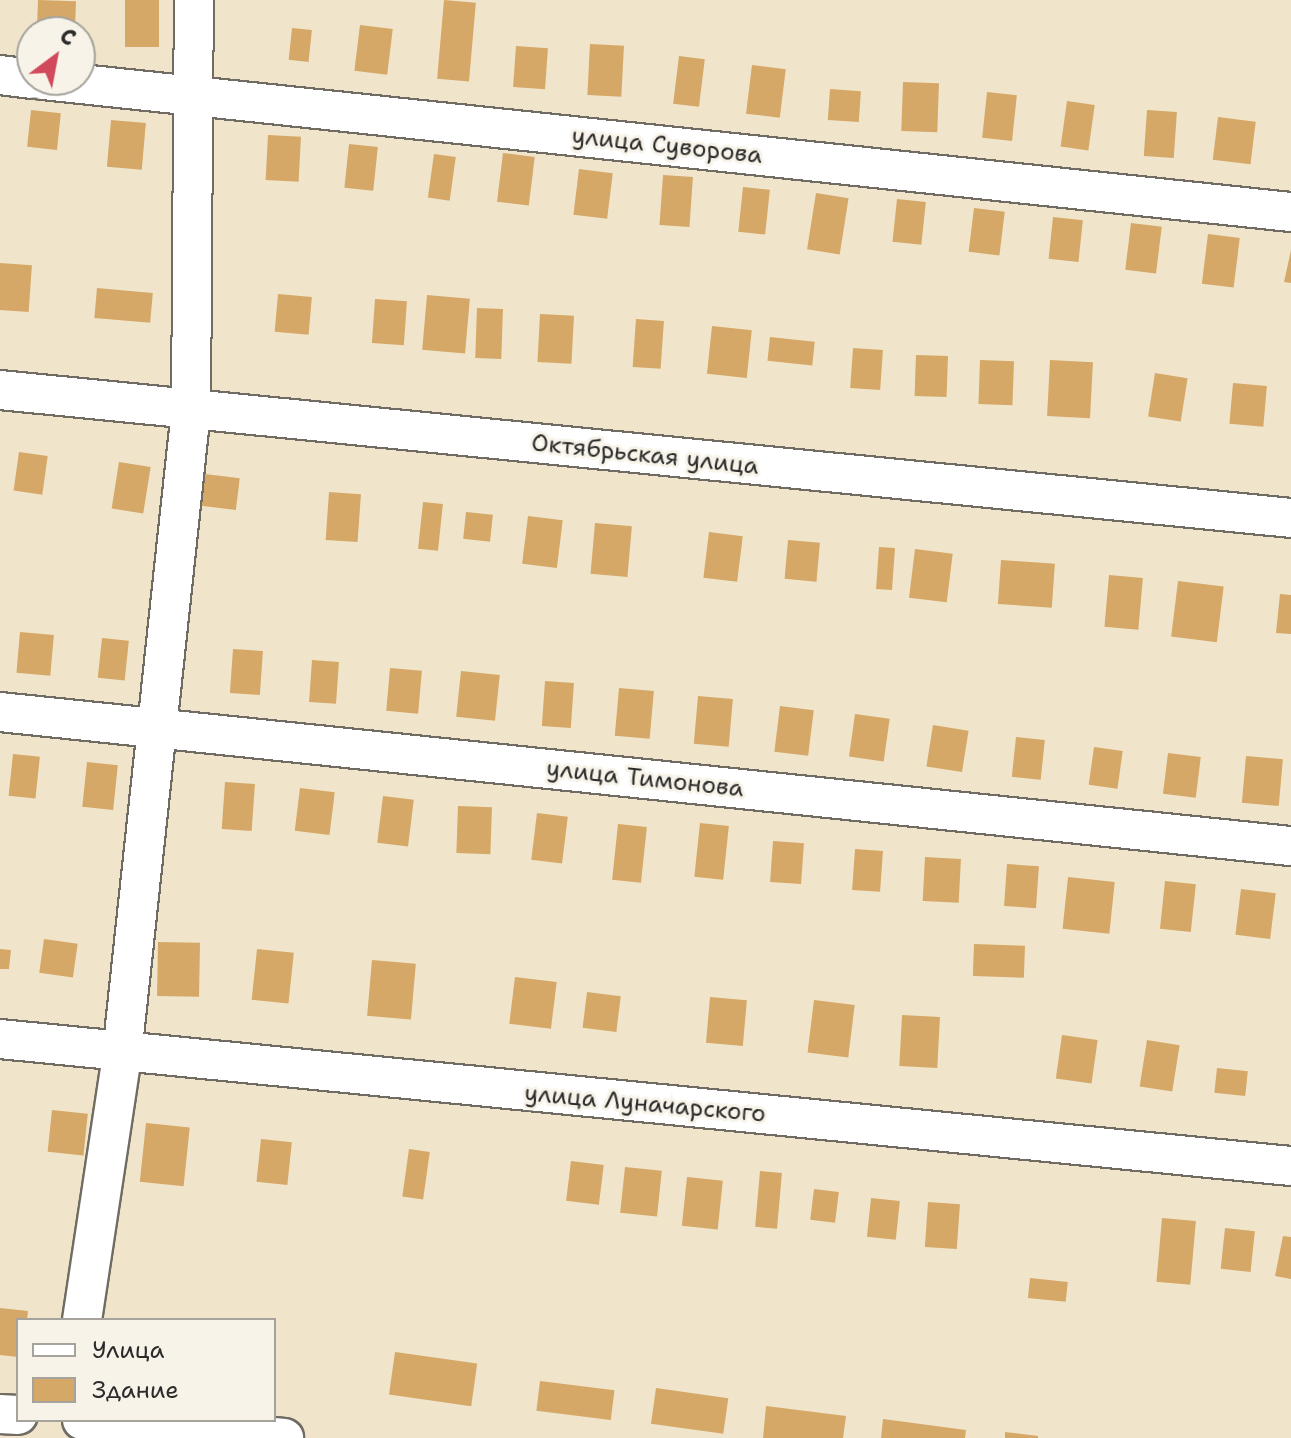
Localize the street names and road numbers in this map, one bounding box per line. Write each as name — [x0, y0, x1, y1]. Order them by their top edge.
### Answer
street label: улица Суворова — [570, 122, 764, 170]
street label: Октябрьская улица — [530, 429, 760, 481]
street label: улица Тимонова — [545, 754, 745, 804]
street label: улица Луначарского — [523, 1079, 767, 1129]

